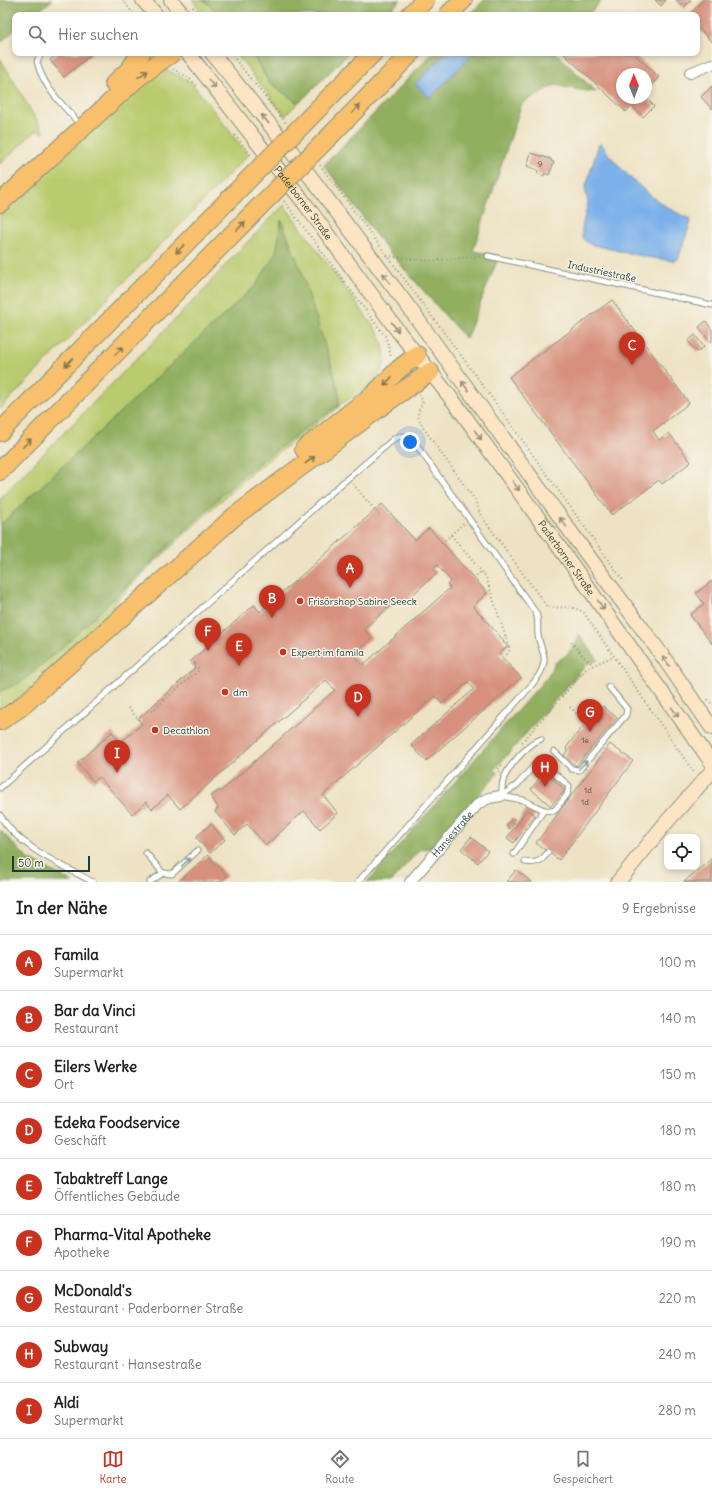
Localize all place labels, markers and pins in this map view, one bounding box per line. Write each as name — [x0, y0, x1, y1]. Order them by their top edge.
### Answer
pin: C — [619, 332, 645, 365]
pin: A — [337, 555, 363, 588]
pin: B — [259, 585, 285, 618]
place label: Frisörshop Sabine Seeck — [308, 595, 417, 608]
marker: Frisörshop Sabine Seeck — [295, 596, 305, 606]
pin: F — [195, 618, 221, 651]
pin: E — [226, 633, 252, 666]
place label: Expert im famila — [291, 646, 364, 659]
marker: Expert im famila — [278, 647, 288, 657]
pin: D — [345, 684, 371, 717]
place label: dm — [233, 686, 248, 699]
marker: dm — [220, 687, 230, 697]
pin: G — [577, 699, 603, 732]
place label: Decathlon — [163, 724, 209, 737]
marker: Decathlon — [150, 725, 160, 735]
pin: I — [104, 740, 130, 773]
pin: H — [532, 754, 558, 787]

